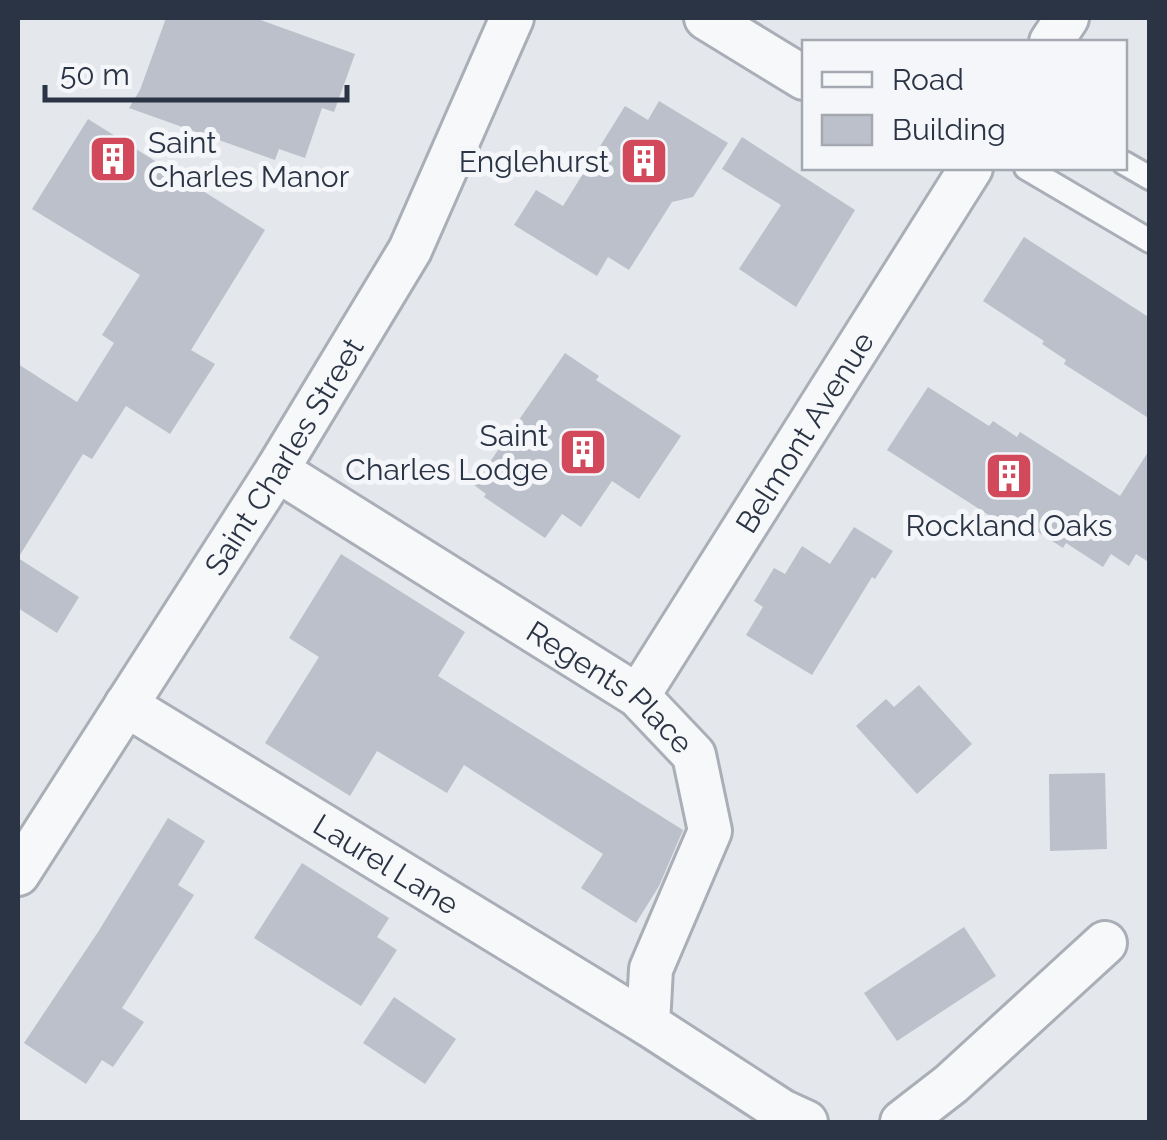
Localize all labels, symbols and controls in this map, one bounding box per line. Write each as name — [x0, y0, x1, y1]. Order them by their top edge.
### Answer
scale bar — [45, 40, 348, 102]
legend — [802, 40, 1127, 170]
text: 50 m — [60, 57, 130, 92]
text: Road — [892, 62, 964, 97]
text: Building — [892, 112, 1006, 147]
place label: Saint Charles Manor — [148, 125, 350, 194]
building icon: Saint Charles Manor — [87, 133, 139, 185]
building icon: Englehurst — [618, 135, 670, 187]
place label: Englehurst — [459, 144, 609, 179]
street label: Belmont Avenue — [728, 325, 881, 539]
street label: Saint Charles Street — [197, 331, 370, 581]
place label: Saint Charles Lodge — [345, 418, 548, 487]
building icon: Saint Charles Lodge — [557, 426, 609, 478]
building icon: Rockland Oaks — [983, 450, 1035, 502]
place label: Rockland Oaks — [906, 508, 1112, 543]
street label: Regents Place — [520, 613, 700, 760]
street label: Laurel Lane — [307, 807, 465, 922]

